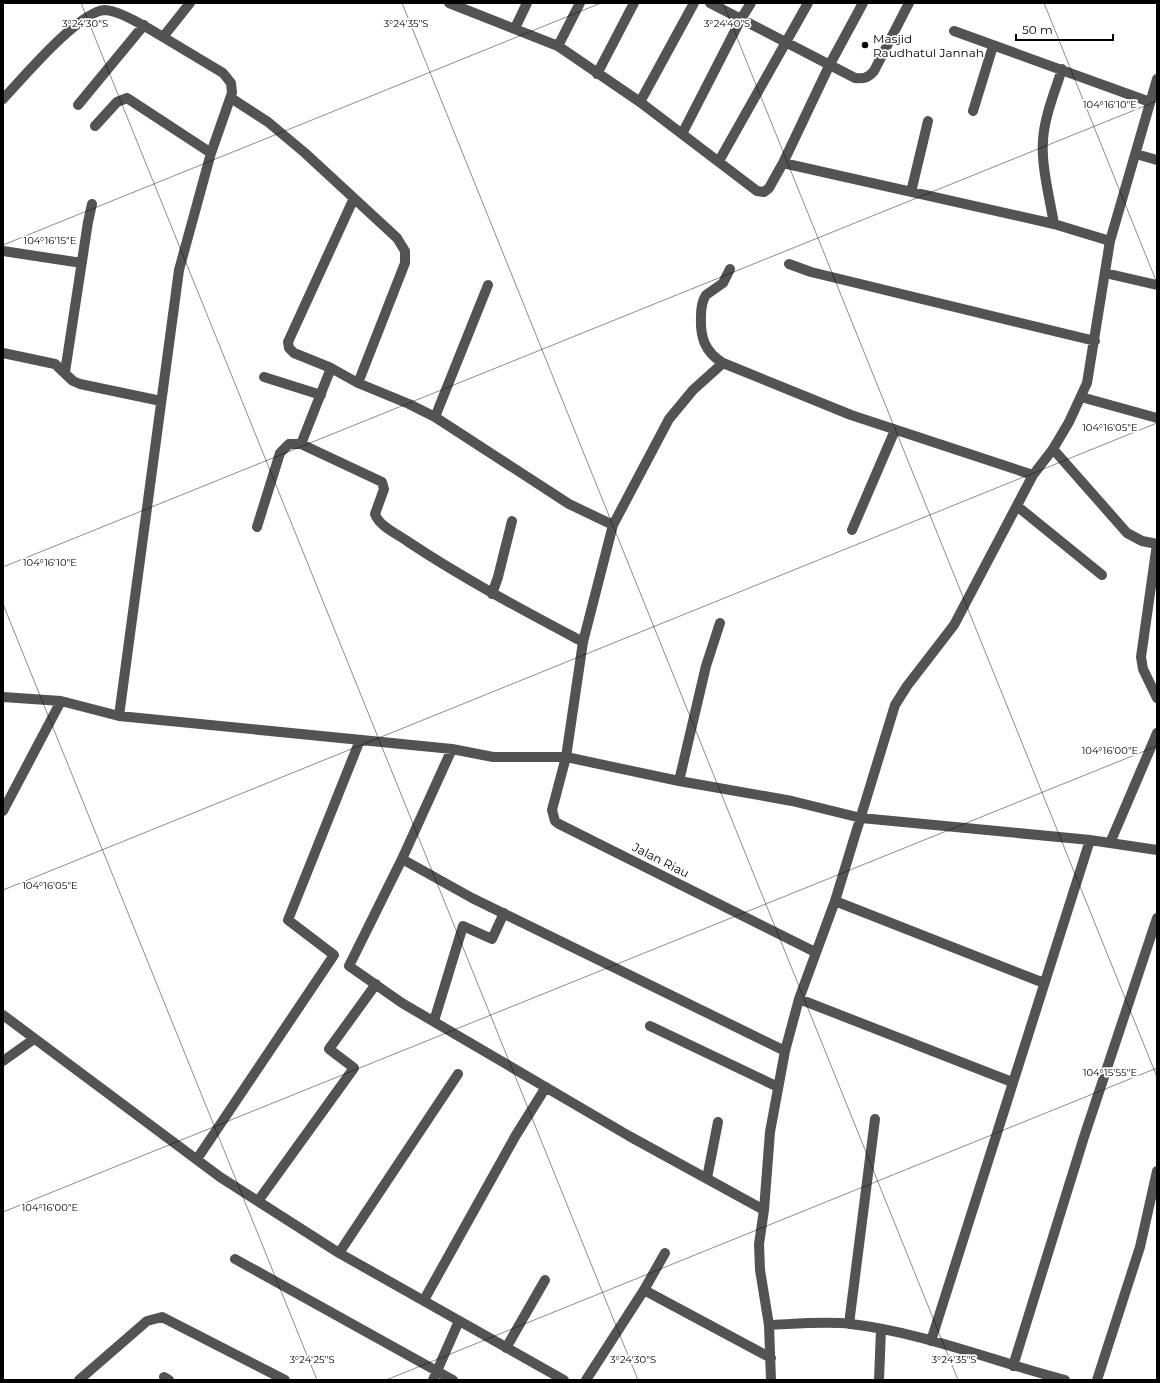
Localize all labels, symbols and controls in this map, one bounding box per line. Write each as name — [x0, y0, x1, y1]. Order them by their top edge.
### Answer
scale bar — [1016, 16, 1113, 42]
text: 3°24'30"S — [62, 17, 108, 30]
text: 3°24'35"S — [383, 17, 429, 30]
text: 3°24'40"S — [704, 17, 750, 30]
text: 50 m — [1022, 22, 1053, 37]
place label: Masjid Raudhatul Jannah — [873, 31, 984, 60]
marker: Masjid Raudhatul Jannah — [860, 40, 870, 50]
text: 104°16'10"E — [1083, 98, 1137, 111]
text: 104°16'15"E — [24, 234, 77, 247]
text: 104°16'05"E — [1082, 421, 1138, 434]
text: 104°16'10"E — [23, 556, 77, 569]
text: 104°16'00"E — [1082, 744, 1139, 757]
street label: Jalan Riau — [629, 839, 692, 881]
text: 104°16'05"E — [22, 879, 78, 892]
text: 104°15'55"E — [1083, 1066, 1137, 1079]
text: 104°16'00"E — [22, 1201, 79, 1214]
text: 3°24'25"S — [289, 1353, 335, 1366]
text: 3°24'30"S — [610, 1353, 656, 1366]
text: 3°24'35"S — [931, 1353, 977, 1366]

